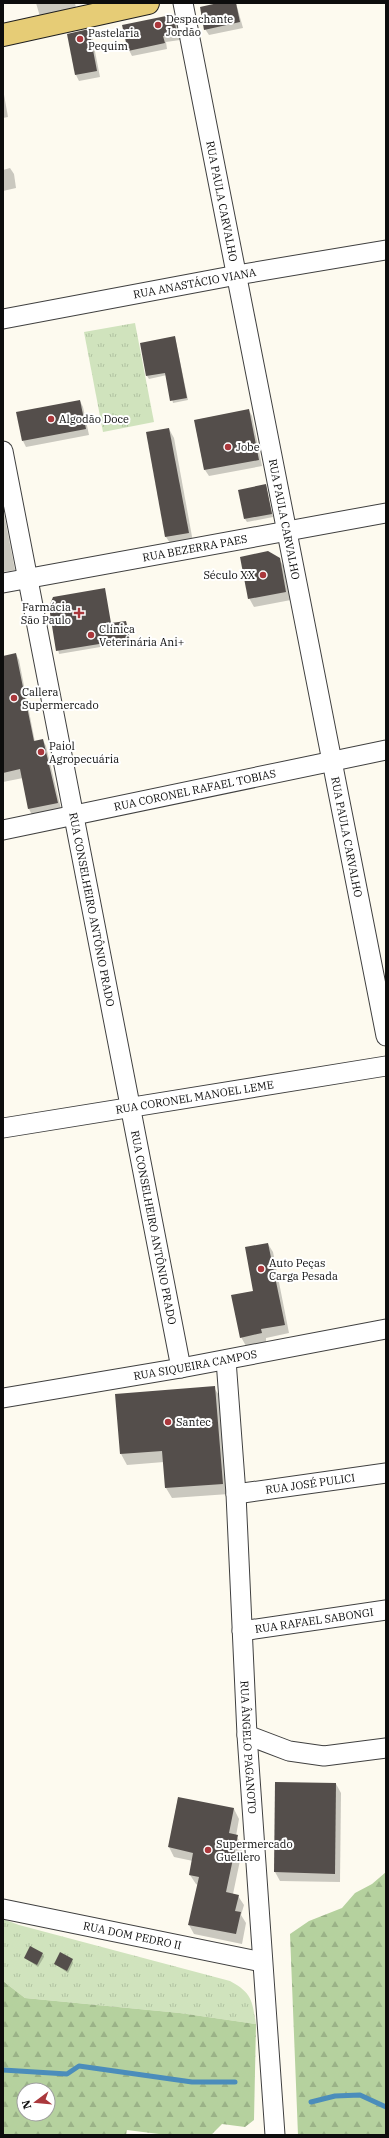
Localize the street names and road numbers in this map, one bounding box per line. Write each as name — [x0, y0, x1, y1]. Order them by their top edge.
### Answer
street label: RUA PAULA CARVALHO — [203, 140, 241, 263]
street label: RUA ANASTÁCIO VIANA — [132, 265, 258, 301]
street label: RUA PAULA CARVALHO — [266, 458, 303, 581]
street label: RUA BEZERRA PAES — [141, 532, 248, 564]
street label: RUA CORONEL RAFAEL TOBIAS — [113, 766, 277, 814]
street label: RUA PAULA CARVALHO — [328, 775, 366, 899]
street label: RUA CONSELHEIRO ANTÔNIO PRADO — [66, 811, 118, 1008]
street label: RUA CORONEL MANOEL LEME — [114, 1077, 275, 1117]
street label: RUA CONSELHEIRO ANTÔNIO PRADO — [128, 1129, 179, 1326]
street label: RUA SIQUEIRA CAMPOS — [132, 1347, 258, 1383]
street label: RUA JOSÉ PULICI — [264, 1470, 356, 1497]
street label: RUA RAFAEL SABONGI — [254, 1605, 375, 1636]
street label: RUA ÂNGELO PAGANOTO — [238, 1680, 260, 1815]
street label: RUA DOM PEDRO II — [82, 1919, 183, 1952]

